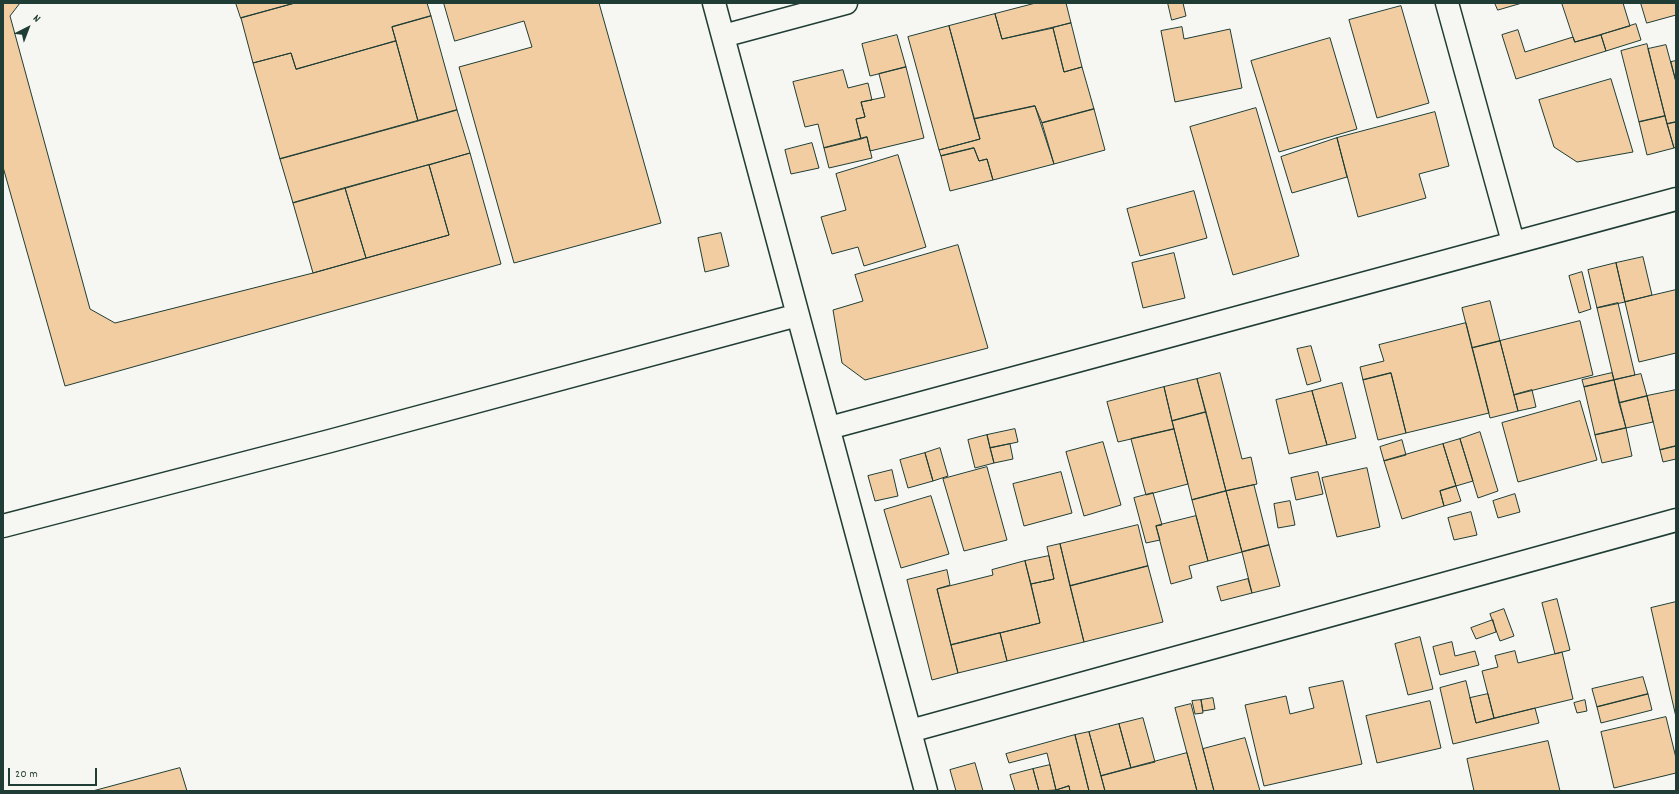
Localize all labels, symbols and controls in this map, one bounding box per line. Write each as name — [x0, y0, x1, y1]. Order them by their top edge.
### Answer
north arrow — [8, 8, 48, 48]
text: N — [29, 11, 43, 27]
scale bar — [10, 760, 99, 786]
text: 20 m — [15, 766, 38, 783]

